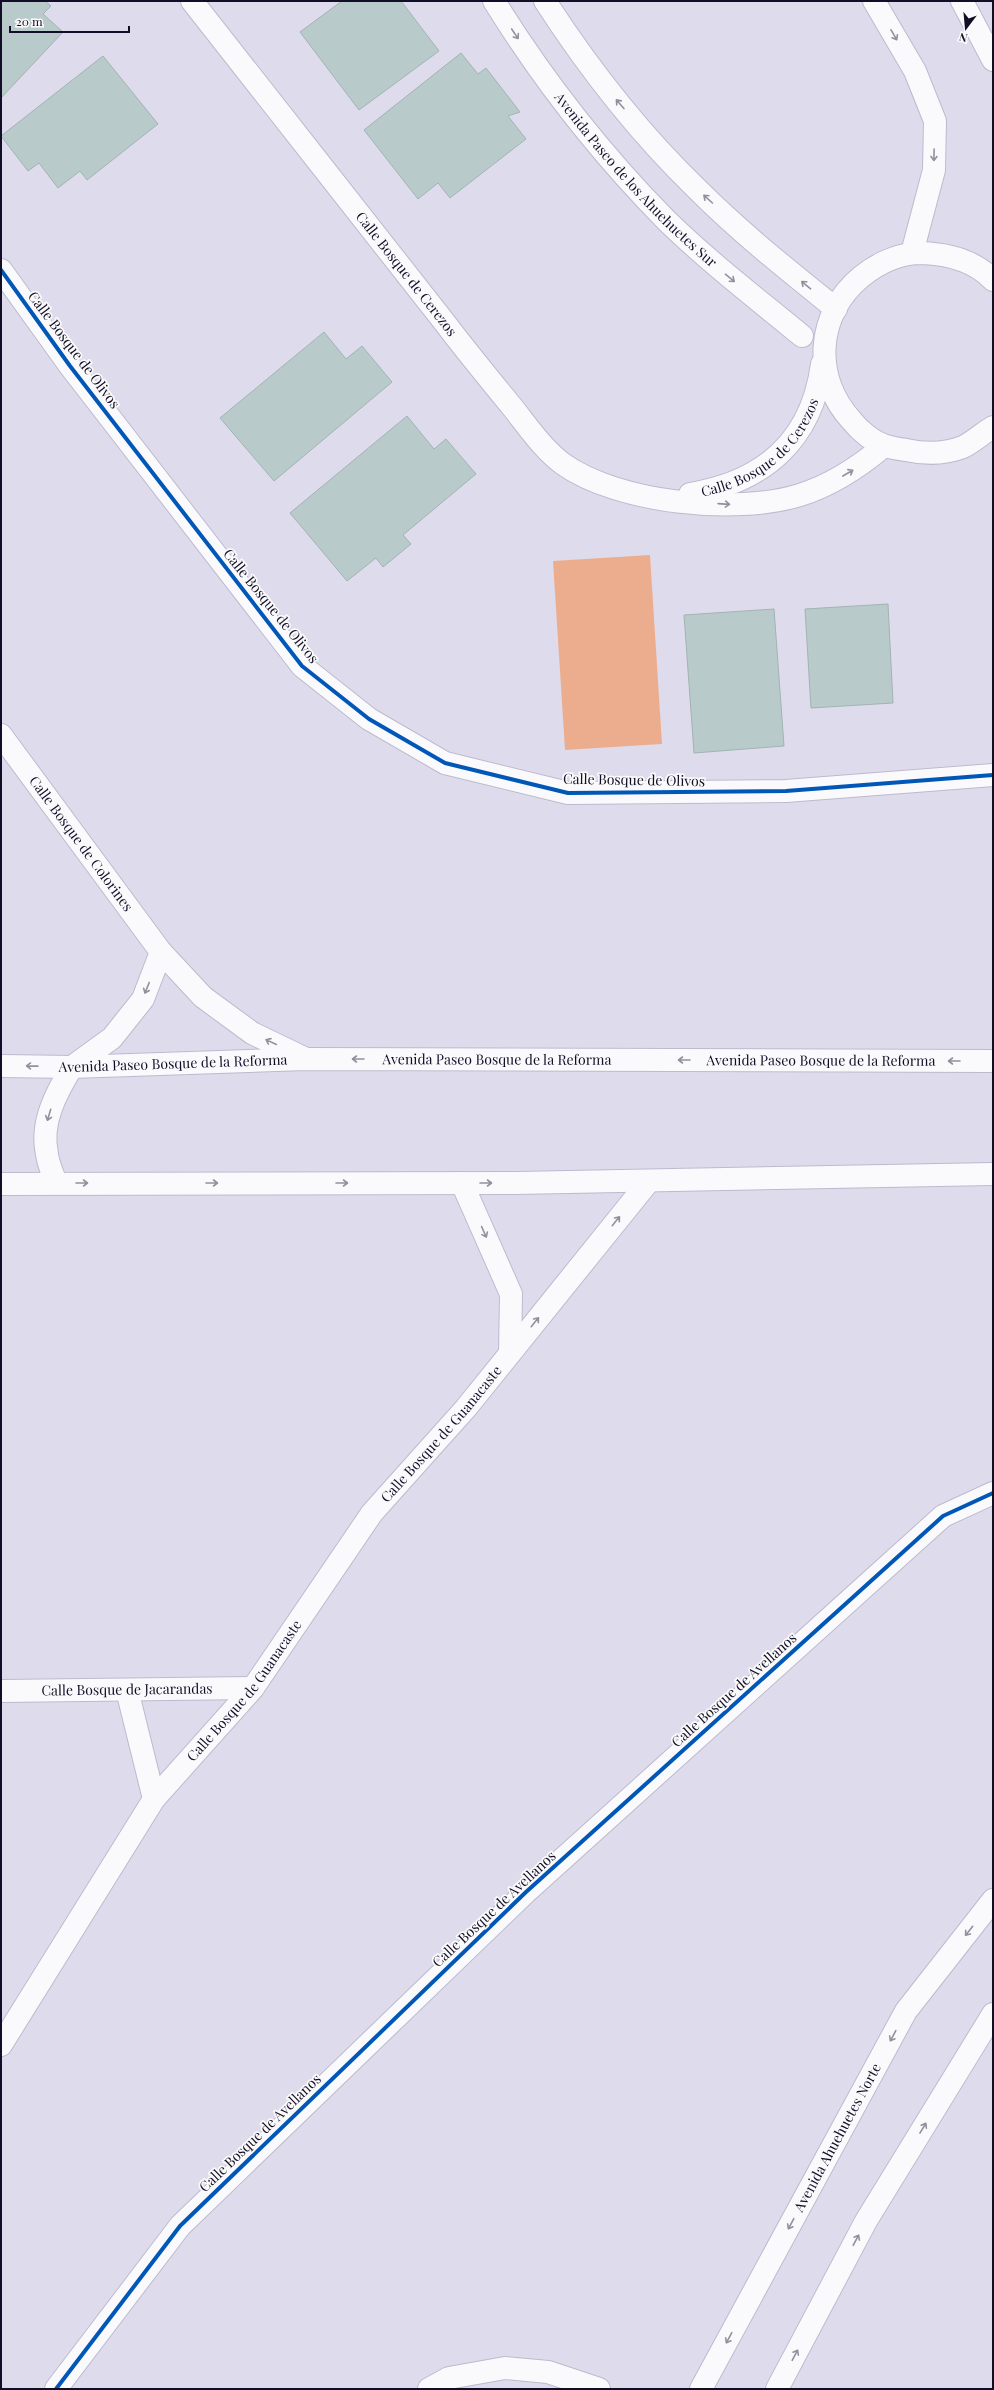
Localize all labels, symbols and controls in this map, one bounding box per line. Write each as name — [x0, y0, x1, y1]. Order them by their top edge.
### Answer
scale bar — [10, 8, 129, 34]
north arrow — [946, 8, 986, 48]
text: 20 m — [16, 13, 43, 29]
one-way arrow — [511, 28, 519, 39]
one-way arrow — [891, 29, 899, 41]
text: N — [957, 30, 969, 46]
street label: Avenida Paseo de los Ahuehuetes Sur — [550, 87, 722, 272]
one-way arrow — [616, 99, 625, 109]
one-way arrow — [930, 148, 938, 161]
one-way arrow — [703, 195, 713, 204]
street label: Calle Bosque de Cerezos — [352, 207, 462, 340]
one-way arrow — [725, 273, 735, 282]
one-way arrow — [801, 280, 811, 289]
street label: Calle Bosque de Olivos — [24, 287, 125, 412]
street label: Calle Bosque de Cerezos — [699, 396, 822, 501]
one-way arrow — [842, 468, 854, 476]
one-way arrow — [717, 501, 730, 508]
street label: Calle Bosque de Olivos — [219, 545, 323, 667]
street label: Calle Bosque de Olivos — [563, 769, 705, 790]
street label: Calle Bosque de Colorines — [25, 772, 138, 915]
one-way arrow — [142, 982, 150, 994]
one-way arrow — [265, 1038, 277, 1045]
street label: Avenida Paseo Bosque de la Reforma — [381, 1049, 611, 1069]
street label: Avenida Paseo Bosque de la Reforma — [57, 1050, 288, 1076]
street label: Avenida Paseo Bosque de la Reforma — [705, 1050, 935, 1070]
one-way arrow — [352, 1055, 365, 1063]
one-way arrow — [678, 1056, 691, 1064]
one-way arrow — [948, 1057, 961, 1065]
one-way arrow — [26, 1063, 39, 1070]
one-way arrow — [45, 1108, 52, 1121]
one-way arrow — [75, 1179, 88, 1187]
one-way arrow — [205, 1179, 218, 1187]
one-way arrow — [335, 1179, 348, 1187]
one-way arrow — [479, 1179, 492, 1187]
one-way arrow — [612, 1216, 621, 1226]
one-way arrow — [481, 1225, 488, 1237]
one-way arrow — [530, 1317, 539, 1328]
street label: Calle Bosque de Guanacaste — [376, 1361, 506, 1506]
street label: Calle Bosque de Guanacaste — [182, 1616, 306, 1765]
street label: Calle Bosque de Avellanos — [667, 1628, 800, 1751]
street label: Calle Bosque de Jacarandas — [41, 1678, 213, 1700]
street label: Calle Bosque de Avellanos — [428, 1846, 560, 1971]
one-way arrow — [965, 1925, 973, 1936]
one-way arrow — [889, 2030, 896, 2042]
street label: Avenida Ahuehuetes Norte — [788, 2060, 885, 2216]
street label: Calle Bosque de Avellanos — [195, 2069, 325, 2196]
one-way arrow — [919, 2123, 927, 2134]
one-way arrow — [787, 2218, 794, 2230]
one-way arrow — [853, 2234, 861, 2246]
one-way arrow — [725, 2332, 732, 2344]
one-way arrow — [792, 2349, 800, 2361]

